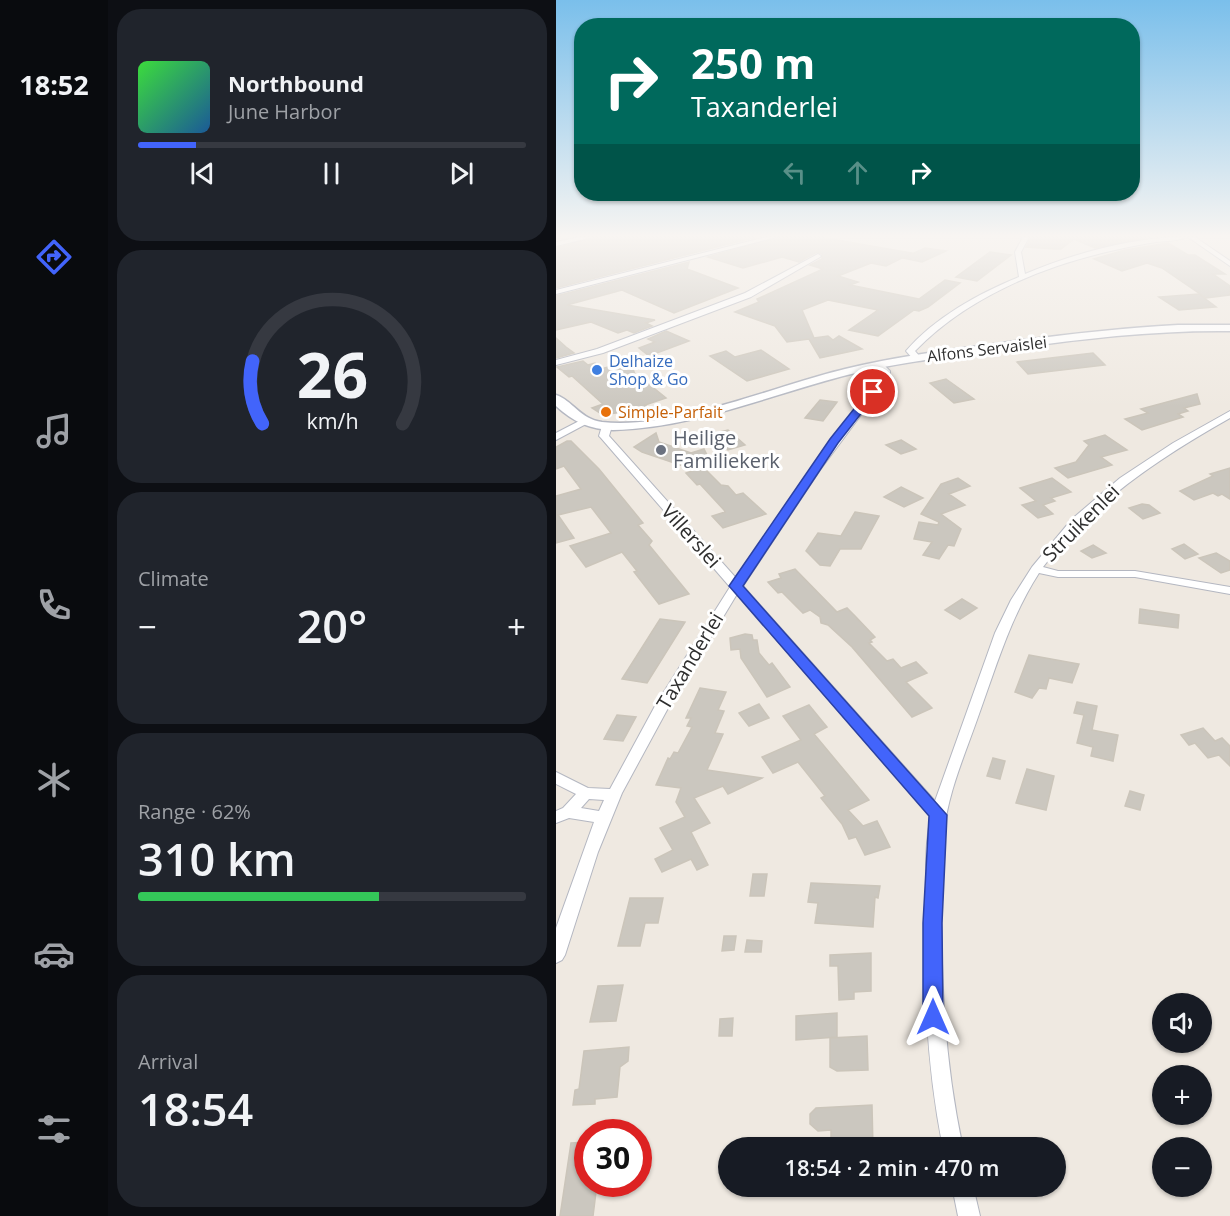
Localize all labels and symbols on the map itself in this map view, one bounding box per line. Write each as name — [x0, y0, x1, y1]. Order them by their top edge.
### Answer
street label: Alfons Servaislei — [926, 331, 1048, 367]
place label: Delhaize Shop & Go — [609, 350, 688, 390]
marker: Delhaize Shop & Go — [590, 363, 604, 377]
pin — [847, 366, 898, 417]
place label: Simple-Parfait — [618, 401, 723, 423]
marker: Simple-Parfait — [599, 405, 613, 419]
place label: Heilige Familiekerk — [673, 424, 780, 474]
marker: Heilige Familiekerk — [654, 443, 668, 457]
street label: Struikenlei — [1036, 478, 1125, 567]
street label: Villerslei — [655, 498, 727, 573]
street label: Taxanderlei — [650, 607, 729, 714]
position arrow — [901, 985, 965, 1049]
speed limit sign: 30 — [574, 1119, 652, 1197]

